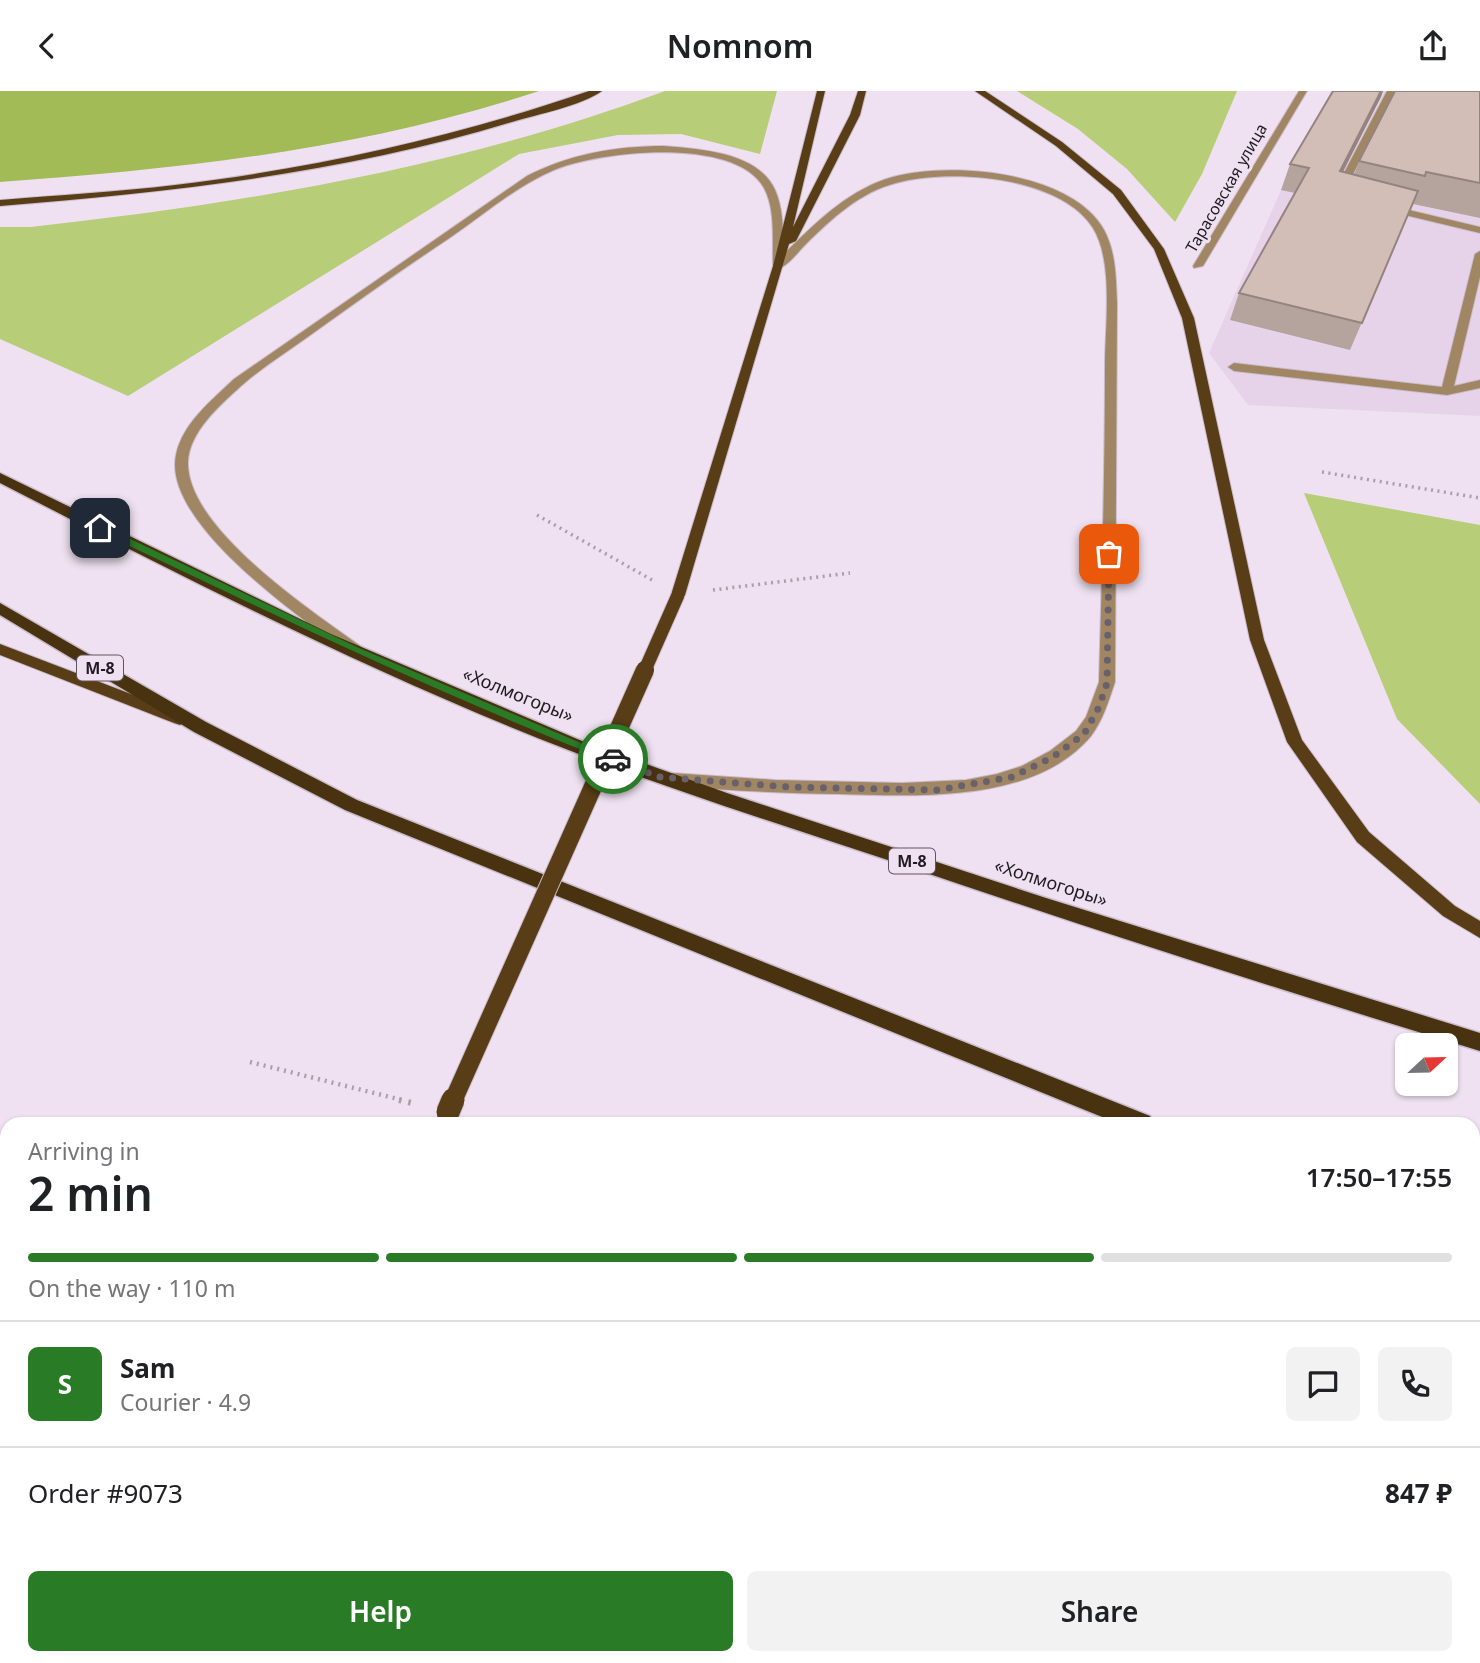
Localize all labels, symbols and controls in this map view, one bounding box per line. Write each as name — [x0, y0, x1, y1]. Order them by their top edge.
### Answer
text: Nomnom — [667, 24, 813, 67]
icon: back — [28, 27, 66, 65]
icon: share — [1414, 27, 1452, 65]
street label: Тарасовская улица — [1180, 119, 1272, 257]
pin — [70, 498, 130, 558]
icon: home — [81, 509, 119, 547]
pin — [1079, 524, 1139, 584]
icon: bag — [1090, 535, 1128, 573]
road number: М-8 — [77, 655, 123, 681]
street label: «Холмогоры» — [459, 661, 577, 727]
courier — [578, 724, 648, 794]
icon: car — [594, 740, 632, 778]
road number: М-8 — [889, 849, 935, 873]
street label: «Холмогоры» — [992, 853, 1111, 912]
north arrow — [1395, 1033, 1458, 1095]
map controls — [1395, 1033, 1458, 1096]
text: Arriving in — [28, 1135, 140, 1167]
text: 17:50–17:55 — [1306, 1159, 1452, 1195]
text: 2 min — [28, 1162, 153, 1224]
text: On the way · 110 m — [28, 1272, 235, 1304]
button: chat — [1286, 1347, 1360, 1421]
button: phone — [1378, 1347, 1452, 1421]
text: Sam — [120, 1350, 175, 1386]
text: S — [58, 1366, 72, 1402]
text: Courier · 4.9 — [120, 1386, 251, 1418]
text: Order #9073 — [28, 1475, 183, 1511]
text: 847 ₽ — [1385, 1475, 1452, 1511]
button: Help — [28, 1571, 733, 1651]
button: Share — [747, 1571, 1452, 1651]

